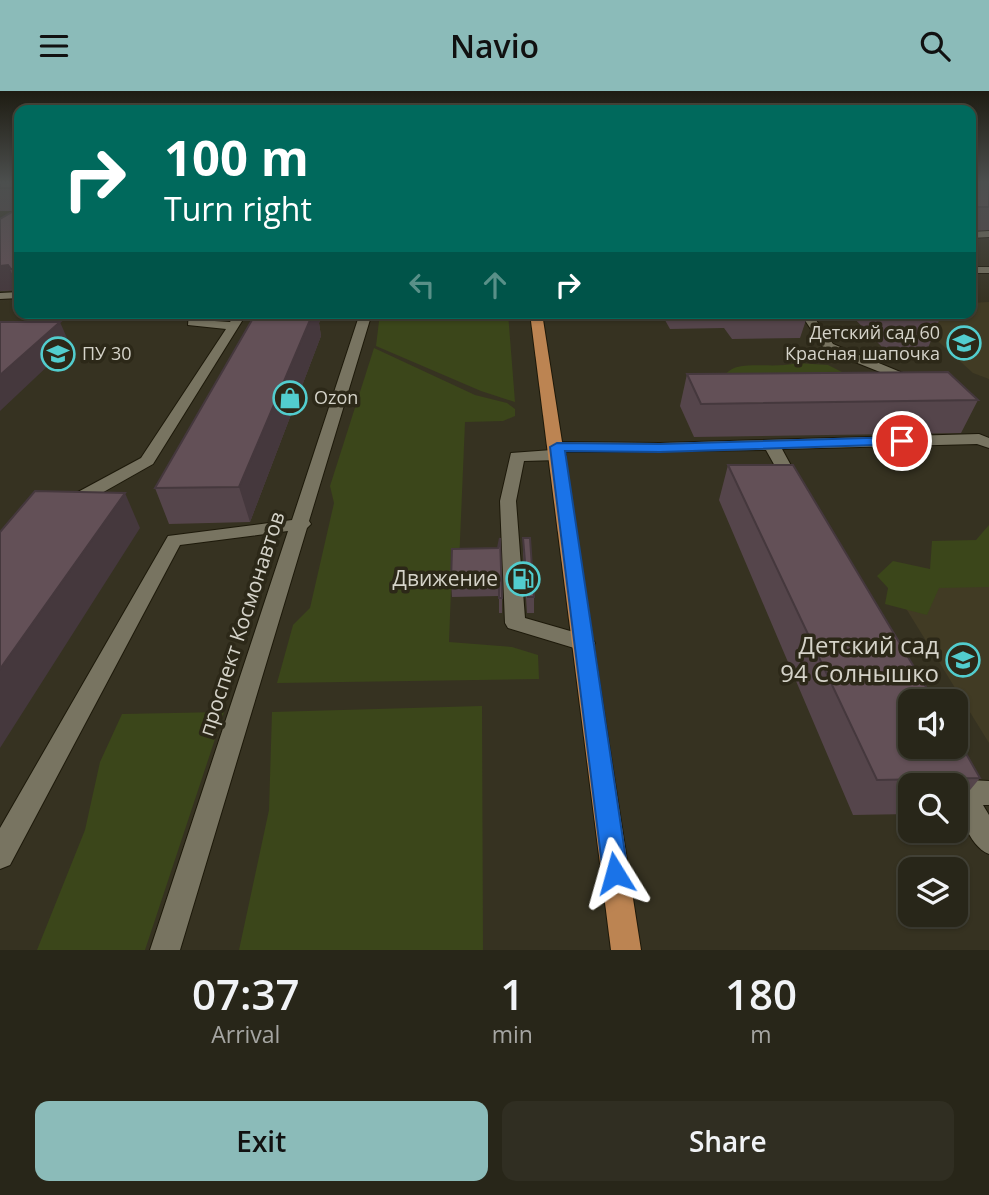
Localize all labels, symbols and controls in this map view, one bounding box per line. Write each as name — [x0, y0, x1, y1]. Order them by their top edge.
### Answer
text: Navio — [450, 24, 539, 67]
icon: menu — [35, 27, 73, 65]
icon: search — [916, 27, 954, 65]
text: 100 m — [164, 124, 309, 190]
icon: right — [49, 133, 140, 224]
text: Turn right — [164, 187, 312, 230]
icon: left — [403, 266, 441, 304]
icon: ahead — [476, 266, 514, 304]
icon: right — [549, 266, 587, 304]
place label: Детский сад 60 Красная шапочка — [785, 320, 940, 365]
school or university icon: Детский сад 60 Красная шапочка — [945, 324, 983, 362]
school or university icon: ПУ 30 — [39, 335, 77, 373]
place label: ПУ 30 — [82, 341, 131, 365]
shop icon: Ozon — [271, 379, 309, 417]
place label: Ozon — [314, 385, 358, 409]
pin — [872, 411, 932, 471]
icon: arrive — [883, 422, 921, 460]
street label: проспект Космонавтов — [191, 508, 291, 740]
fuel station icon: Движение — [504, 560, 542, 598]
place label: Движение — [393, 564, 498, 592]
place label: Детский сад 94 Солнышко — [780, 628, 939, 689]
school or university icon: Детский сад 94 Солнышко — [944, 641, 982, 679]
map controls — [898, 689, 968, 927]
button: sound — [898, 689, 968, 759]
button: search — [898, 773, 968, 843]
position arrow — [578, 836, 652, 910]
button: layers — [898, 857, 968, 927]
text: 07:37 — [192, 965, 300, 1022]
text: 1 — [500, 965, 524, 1022]
text: 180 — [725, 965, 797, 1022]
text: Arrival — [211, 1018, 280, 1050]
text: min — [492, 1018, 533, 1050]
text: m — [750, 1018, 772, 1050]
button: Exit — [35, 1101, 488, 1181]
button: Share — [502, 1101, 954, 1181]

